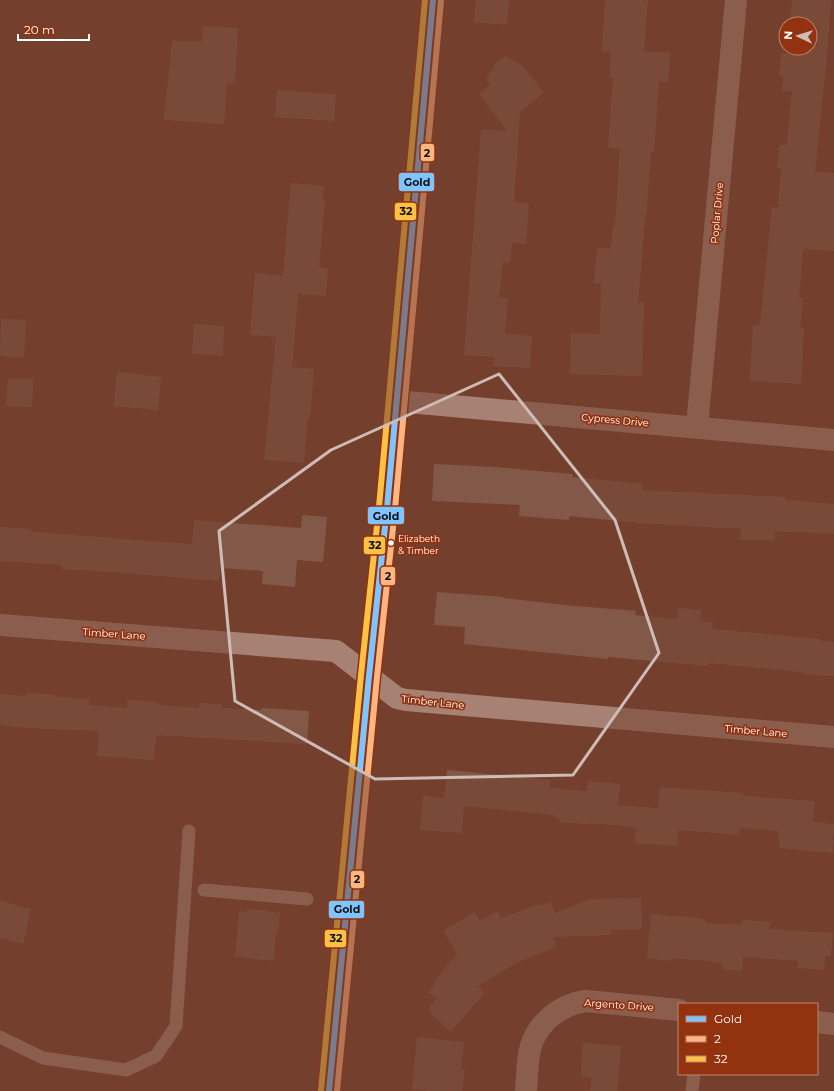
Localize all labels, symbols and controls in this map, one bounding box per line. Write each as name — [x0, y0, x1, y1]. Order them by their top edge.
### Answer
scale bar — [18, 16, 89, 42]
north arrow — [778, 16, 818, 56]
text: 20 m — [24, 22, 55, 37]
text: N — [781, 30, 795, 40]
line badge: 2 — [420, 143, 435, 162]
text: 2 — [424, 146, 431, 160]
line badge: Gold — [398, 172, 435, 192]
text: Gold — [404, 175, 430, 189]
street label: Poplar Drive — [708, 182, 726, 244]
line badge: 32 — [394, 202, 417, 221]
text: 32 — [399, 204, 413, 218]
street label: Cypress Drive — [581, 411, 649, 429]
line badge: Gold — [367, 506, 405, 525]
text: Gold — [373, 509, 399, 523]
place label: Elizabeth & Timber — [398, 533, 440, 556]
line badge: 32 — [363, 536, 386, 555]
text: 32 — [368, 538, 382, 552]
marker: Elizabeth & Timber — [386, 538, 396, 548]
line badge: 2 — [380, 566, 396, 586]
text: 2 — [385, 569, 392, 583]
street label: Timber Lane — [82, 625, 146, 643]
street label: Timber Lane — [401, 692, 465, 712]
street label: Timber Lane — [724, 722, 788, 740]
line badge: 2 — [350, 870, 365, 889]
text: 2 — [354, 872, 361, 886]
line badge: Gold — [328, 900, 365, 919]
text: Gold — [334, 902, 360, 916]
line badge: 32 — [324, 929, 347, 948]
text: 32 — [329, 931, 343, 945]
street label: Argento Drive — [584, 996, 654, 1014]
legend — [678, 1003, 818, 1075]
text: Gold — [714, 1011, 742, 1026]
text: 2 — [714, 1031, 721, 1046]
text: 32 — [714, 1051, 728, 1066]

